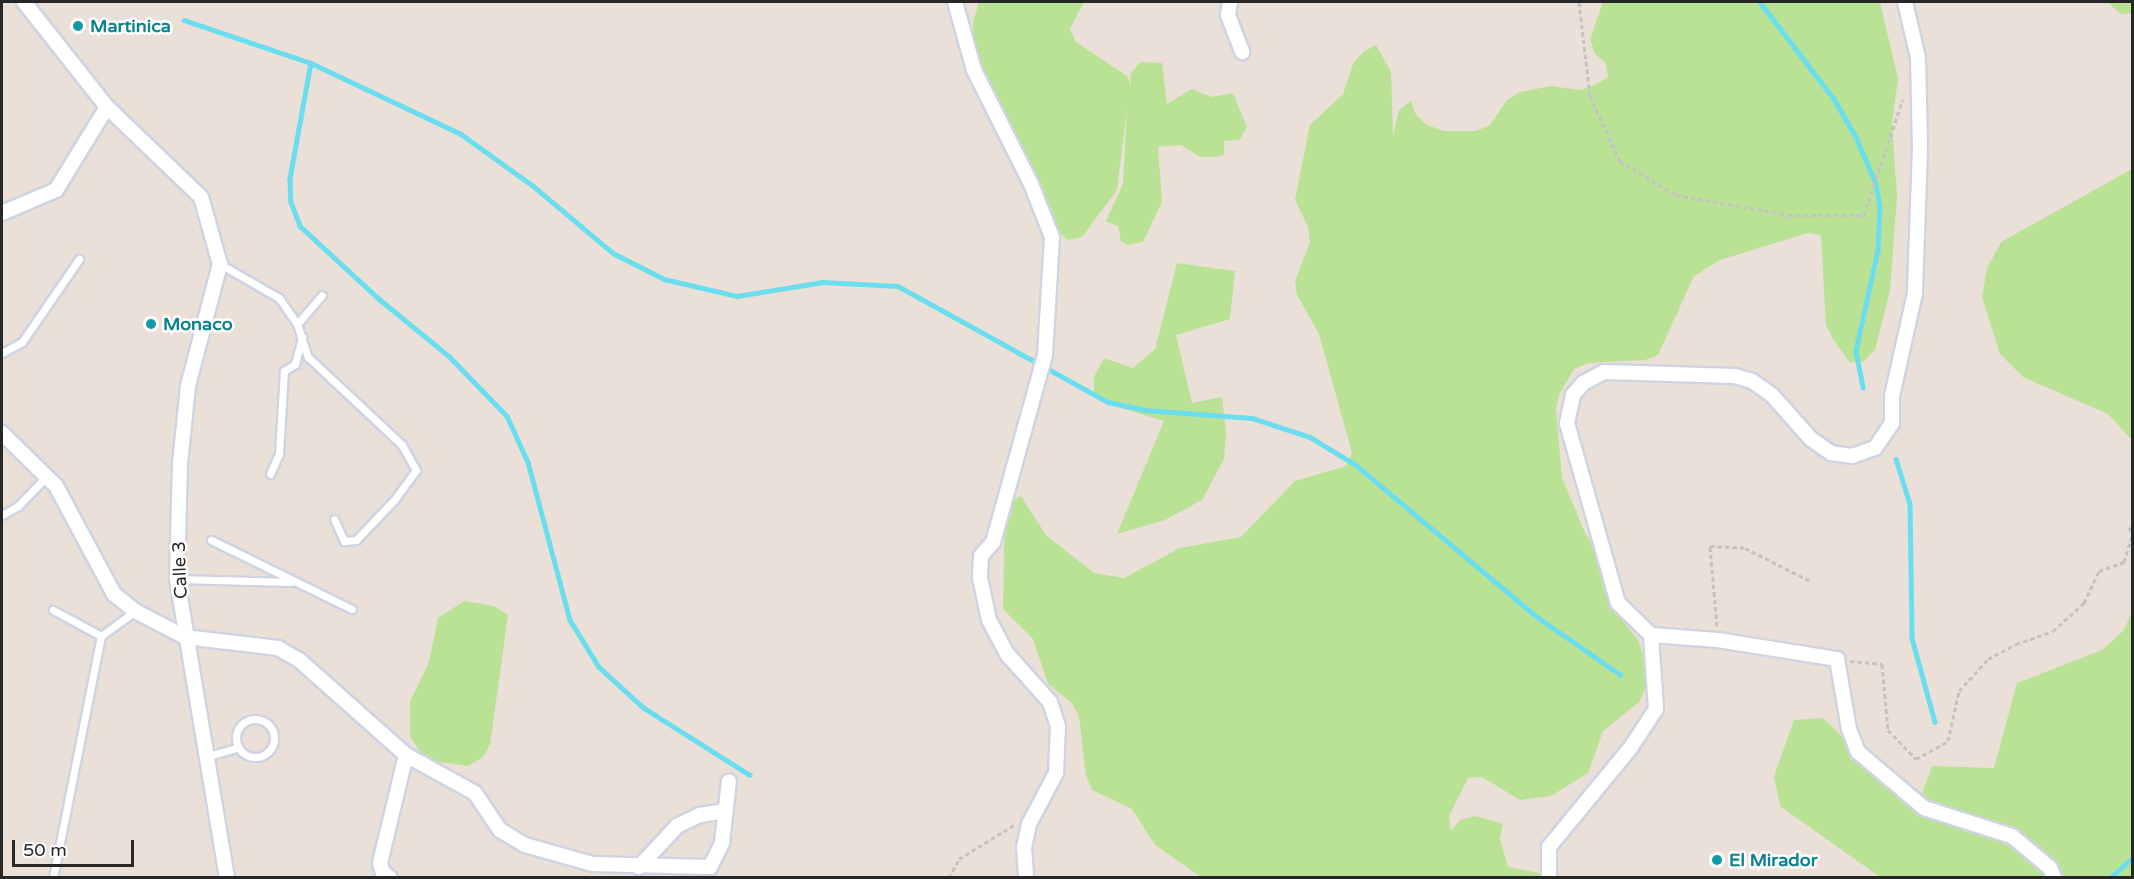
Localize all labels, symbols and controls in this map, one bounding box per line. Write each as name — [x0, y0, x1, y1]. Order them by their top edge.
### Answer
place label: Martinica — [90, 15, 171, 37]
marker: Martinica — [71, 19, 85, 33]
place label: Monaco — [163, 313, 233, 335]
marker: Monaco — [144, 317, 158, 331]
street label: Calle 3 — [168, 541, 192, 599]
scale bar — [15, 828, 136, 866]
text: 50 m — [23, 839, 67, 861]
place label: El Mirador — [1729, 849, 1818, 871]
marker: El Mirador — [1710, 853, 1724, 867]

